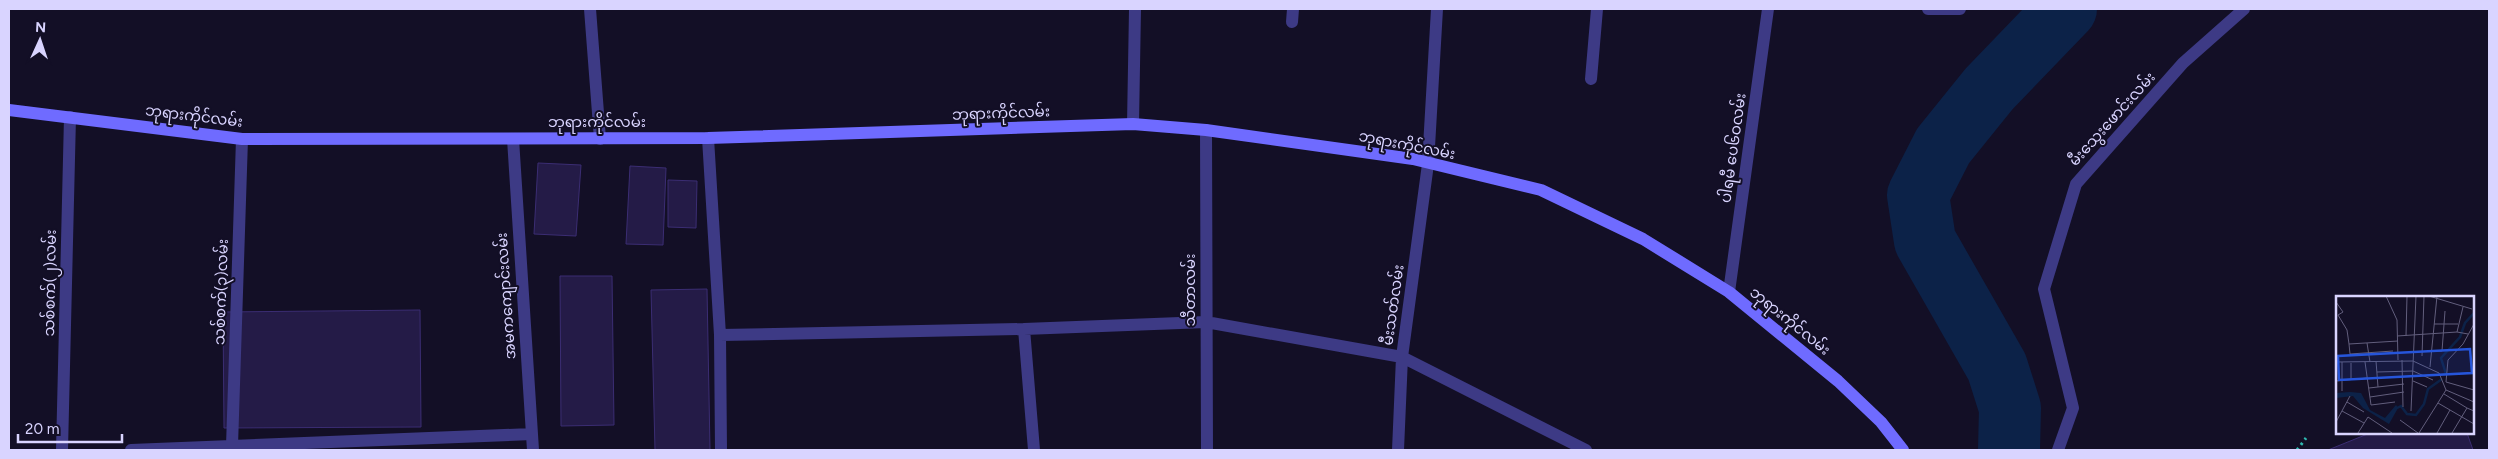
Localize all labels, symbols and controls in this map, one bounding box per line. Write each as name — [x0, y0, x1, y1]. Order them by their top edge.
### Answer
north arrow — [15, 15, 65, 65]
text: N — [35, 19, 47, 36]
street label: မီးသွေးဖောင်းလမ်း — [2064, 68, 2160, 171]
street label: ပါရမီ ပေ၆ဝလမ်း — [1715, 92, 1753, 205]
street label: ဘုရားကိုင်လမ်း — [144, 100, 244, 134]
street label: ဘုရားကိုင်လမ်း — [952, 101, 1050, 127]
street label: ဘုရားကိုင်လမ်း — [548, 112, 646, 134]
street label: ဘုရားကိုင်လမ်း — [1357, 126, 1457, 166]
street label: သစ်စက်(၂)လမ်း — [39, 229, 63, 337]
street label: အမကကျောင်းလမ်း — [492, 232, 522, 360]
street label: သစ်စက်(၃)လမ်း — [209, 239, 235, 345]
street label: သီတာလမ်း — [1180, 254, 1199, 326]
street label: မီးသတ်လမ်း — [1377, 263, 1408, 347]
street label: ဘုရားကိုင်လမ်း — [1744, 282, 1834, 361]
inset map — [2336, 296, 2473, 434]
scale bar — [18, 412, 121, 444]
text: 20 m — [25, 420, 59, 438]

